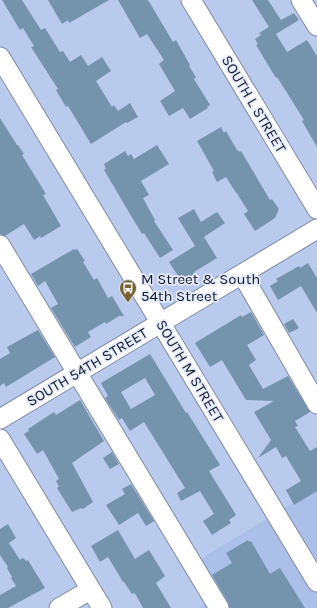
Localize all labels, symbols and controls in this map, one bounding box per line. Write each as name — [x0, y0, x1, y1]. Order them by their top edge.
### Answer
street label: SOUTH L STREET — [218, 52, 290, 156]
place label: M Street & South 54th Street — [141, 270, 260, 305]
bus stop icon: M Street & South 54th Street — [118, 278, 138, 303]
street label: SOUTH M STREET — [152, 317, 228, 426]
street label: SOUTH 54TH STREET — [23, 324, 151, 410]

